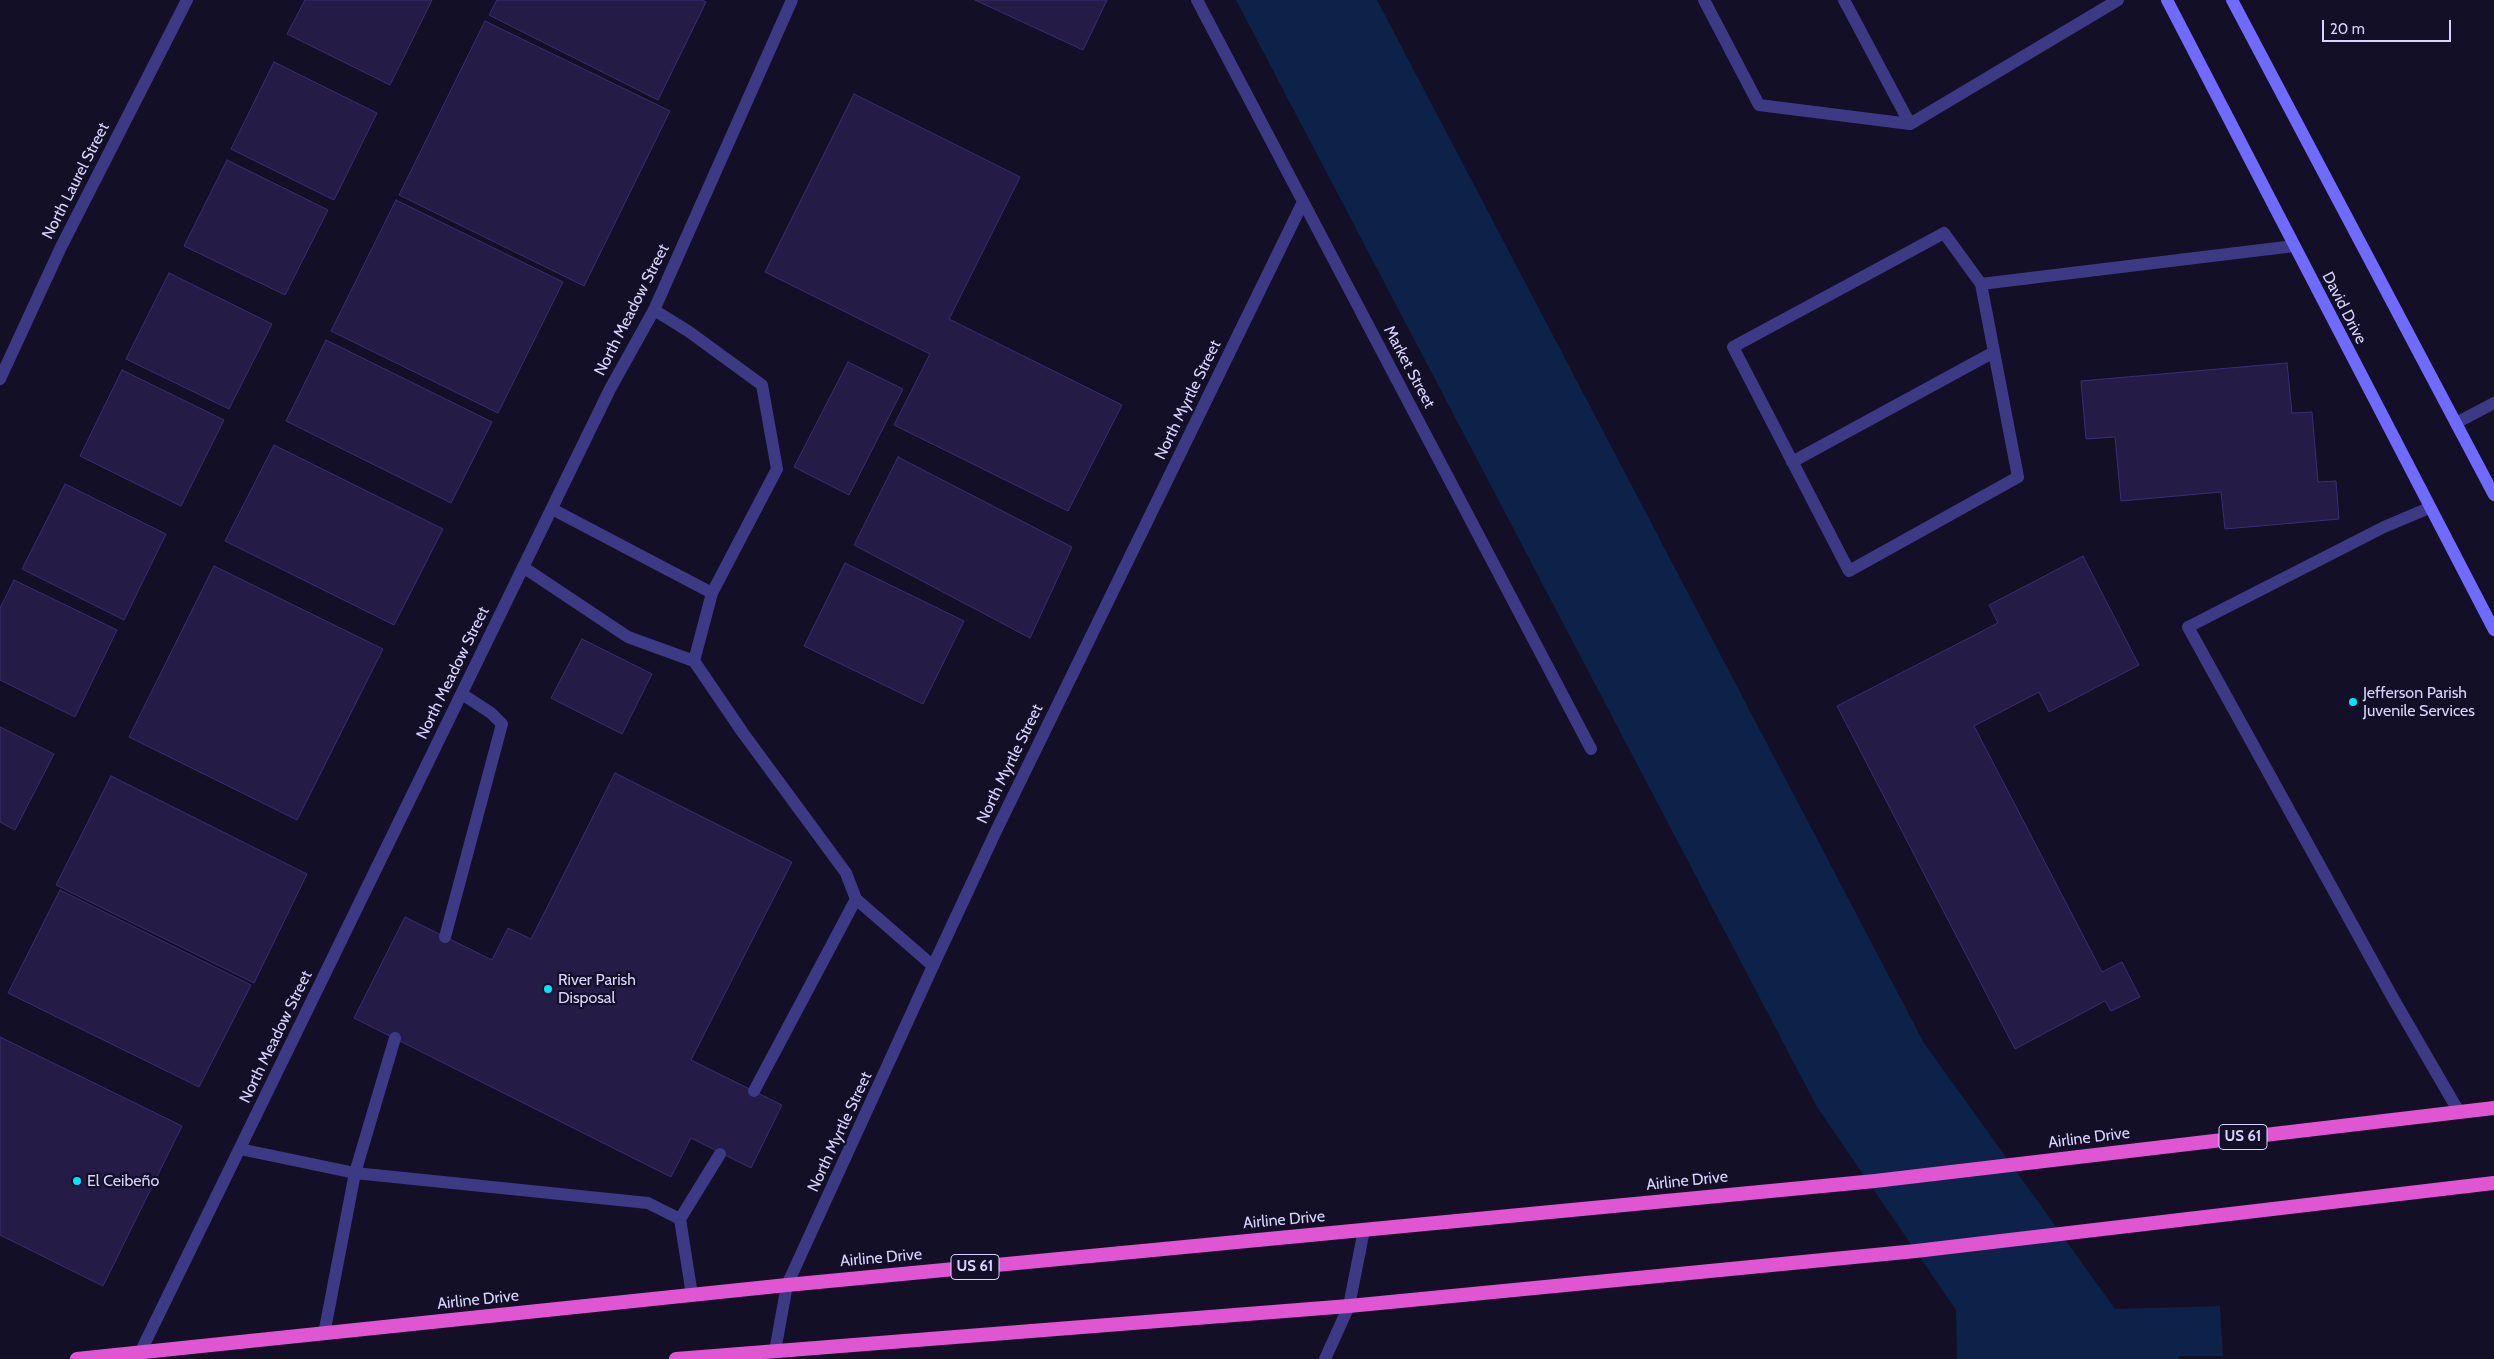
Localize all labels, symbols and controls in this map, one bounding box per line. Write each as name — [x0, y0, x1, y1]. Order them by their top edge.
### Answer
scale bar — [2324, 10, 2453, 42]
text: 20 m — [2330, 20, 2365, 38]
street label: North Laurel Street — [38, 120, 114, 242]
street label: North Meadow Street — [590, 241, 674, 379]
street label: David Drive — [2318, 269, 2370, 347]
street label: Market Street — [1379, 322, 1439, 412]
street label: North Myrtle Street — [1151, 337, 1225, 463]
street label: North Meadow Street — [413, 604, 493, 742]
place label: Jefferson Parish Juvenile Services — [2363, 683, 2475, 721]
marker: Jefferson Parish Juvenile Services — [2347, 696, 2359, 708]
street label: North Myrtle Street — [973, 701, 1047, 827]
street label: North Meadow Street — [236, 968, 316, 1106]
place label: River Parish Disposal — [558, 970, 636, 1008]
marker: River Parish Disposal — [542, 983, 554, 995]
street label: North Myrtle Street — [804, 1069, 876, 1195]
street label: Airline Drive — [2047, 1123, 2131, 1153]
road number: US 61 — [2219, 1124, 2267, 1150]
street label: Airline Drive — [1645, 1167, 1729, 1195]
place label: El Ceibeño — [87, 1171, 159, 1191]
marker: El Ceibeño — [71, 1175, 83, 1187]
street label: Airline Drive — [1242, 1207, 1326, 1233]
street label: Airline Drive — [839, 1245, 923, 1271]
road number: US 61 — [951, 1254, 999, 1280]
street label: Airline Drive — [436, 1286, 520, 1314]

